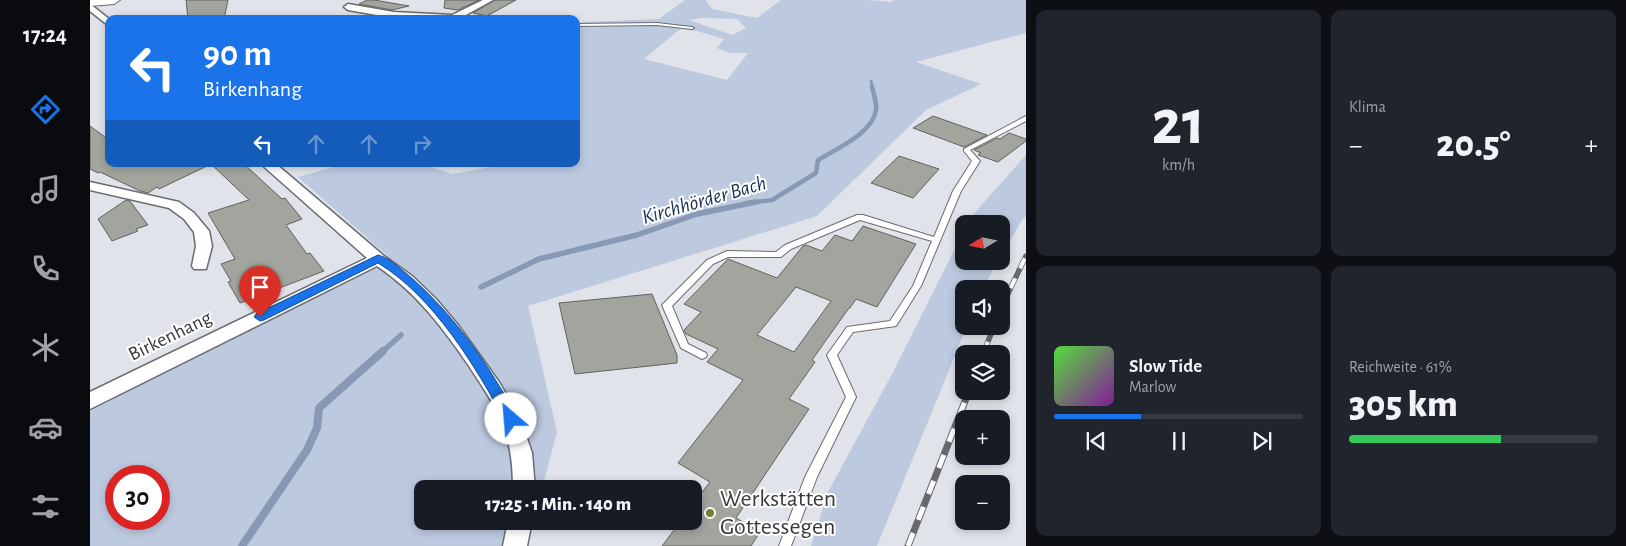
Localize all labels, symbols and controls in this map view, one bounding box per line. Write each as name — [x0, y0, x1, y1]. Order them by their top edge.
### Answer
text: 17:24 — [23, 24, 67, 46]
icon: left — [120, 35, 185, 100]
text: 90 m — [203, 37, 272, 72]
text: Birkenhang — [203, 78, 302, 100]
text: 21 — [1151, 91, 1206, 156]
icon: directions — [28, 92, 63, 127]
text: Klima — [1349, 99, 1386, 115]
text: 20.5° — [1436, 126, 1511, 164]
icon: left — [249, 130, 277, 158]
icon: ahead — [302, 130, 330, 158]
icon: ahead — [355, 130, 383, 158]
icon: right — [408, 130, 436, 158]
text: − — [1349, 132, 1362, 160]
text: + — [1585, 132, 1598, 160]
text: km/h — [1162, 157, 1195, 173]
icon: music — [28, 172, 63, 207]
water label: Kirchhörder Bach — [639, 172, 769, 228]
north arrow — [955, 215, 1010, 270]
map controls — [955, 215, 1010, 530]
icon: phone — [28, 251, 63, 286]
pin — [239, 266, 281, 317]
icon: arrive — [246, 273, 274, 301]
button: sound — [955, 280, 1010, 335]
street label: Birkenhang — [125, 307, 215, 365]
icon: climate — [28, 330, 63, 365]
button: layers — [955, 345, 1010, 400]
text: Slow Tide — [1129, 357, 1202, 376]
text: Reichweite · 61% — [1349, 359, 1452, 375]
text: Marlow — [1129, 379, 1176, 395]
text: 305 km — [1349, 386, 1458, 424]
position arrow — [484, 392, 536, 444]
icon: car — [28, 410, 63, 445]
button: + — [955, 410, 1010, 465]
icon: previous — [1082, 427, 1110, 455]
icon: pause — [1165, 427, 1193, 455]
icon: next — [1248, 427, 1276, 455]
speed limit sign: 30 — [105, 465, 170, 530]
button: − — [955, 475, 1010, 530]
place label: Werkstätten Gottessegen — [720, 487, 836, 539]
icon: filters — [28, 489, 63, 524]
text: 17:25 · 1 Min. · 140 m — [485, 495, 631, 514]
marker: Werkstätten Gottessegen — [704, 507, 716, 519]

